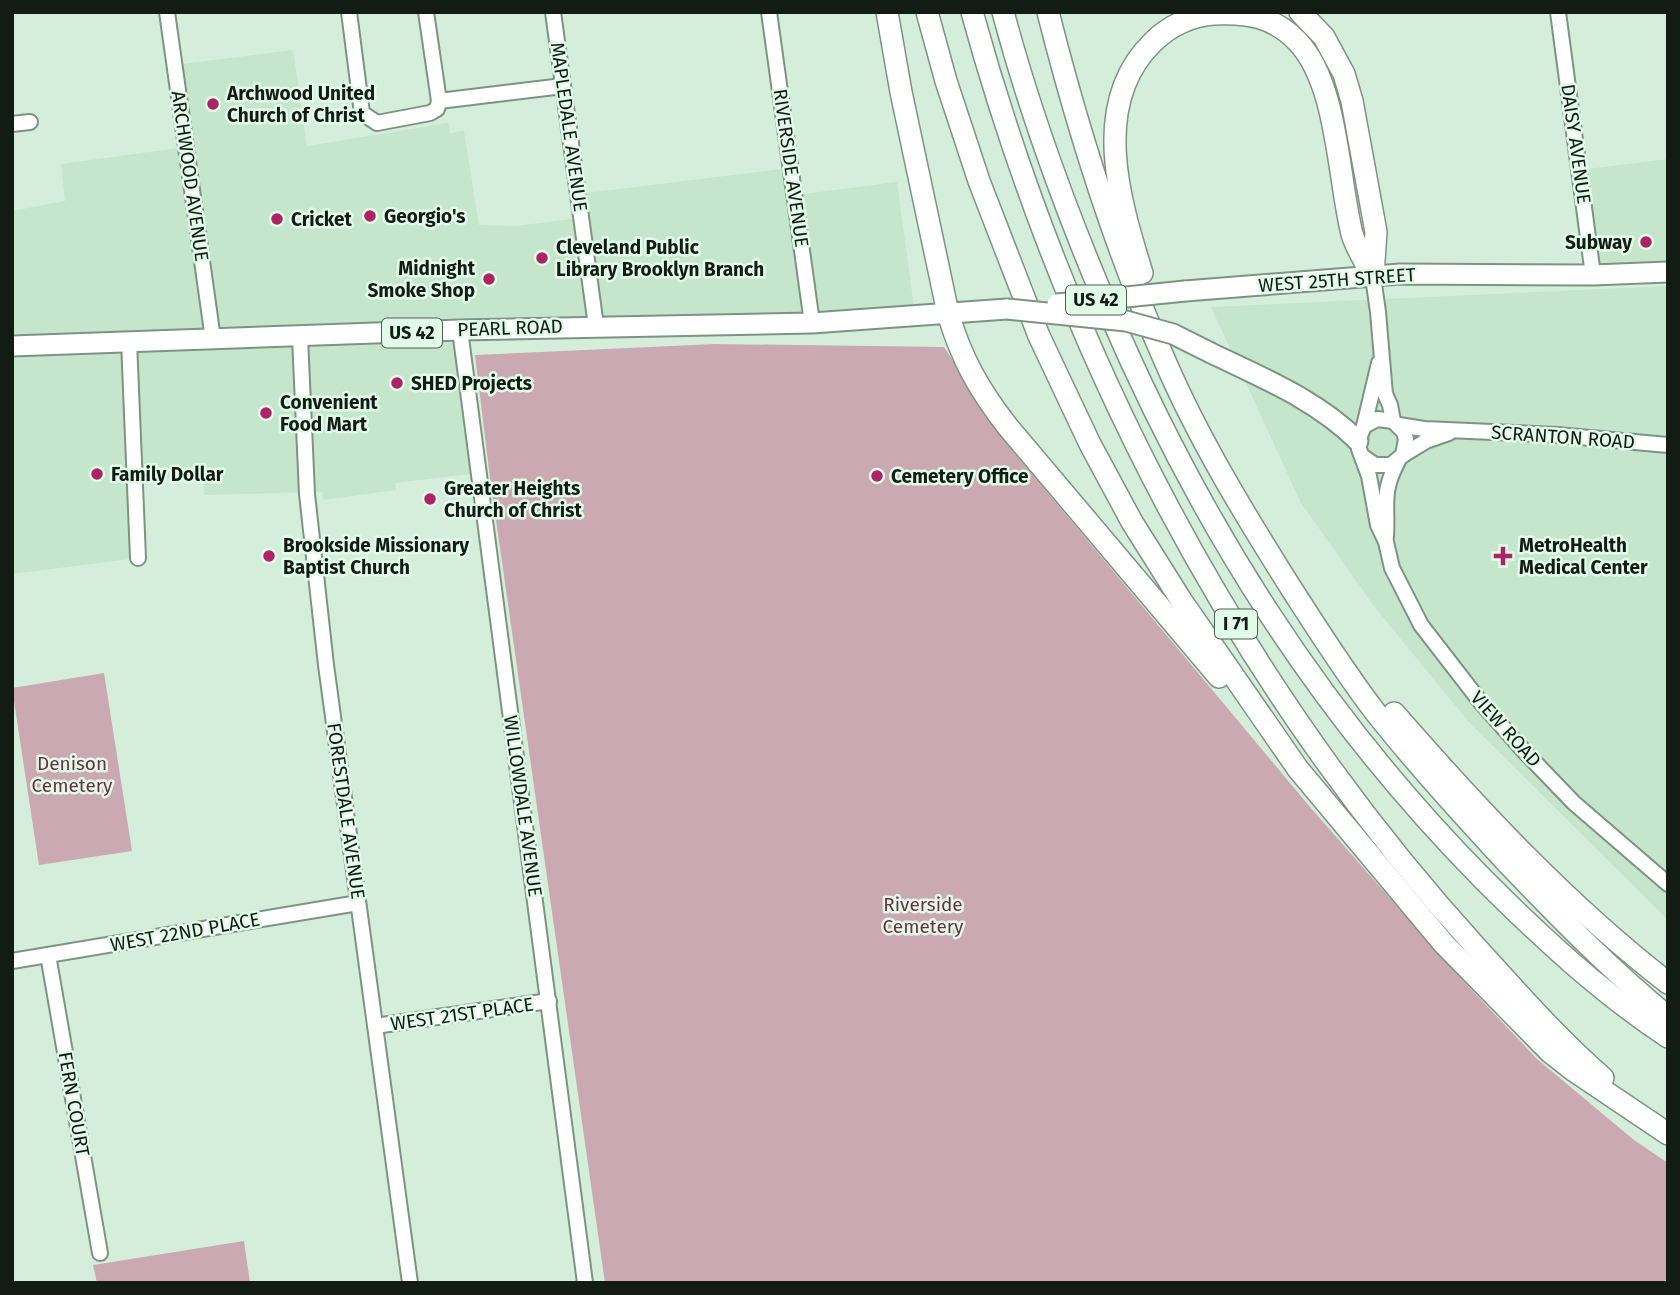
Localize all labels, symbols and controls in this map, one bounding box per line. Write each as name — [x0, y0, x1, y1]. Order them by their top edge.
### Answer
street label: MAPLEDALE AVENUE — [546, 41, 592, 213]
place label: Archwood United Church of Christ — [226, 82, 375, 127]
street label: DAISY AVENUE — [1556, 82, 1596, 206]
street label: RIVERSIDE AVENUE — [769, 87, 813, 249]
street label: ARCHWOOD AVENUE — [167, 89, 213, 263]
marker: Archwood United Church of Christ — [205, 96, 221, 112]
place label: Georgio's — [384, 205, 465, 228]
place label: Cricket — [291, 208, 353, 231]
marker: Georgio's — [362, 208, 378, 224]
marker: Cricket — [269, 211, 285, 227]
place label: Subway — [1565, 231, 1632, 254]
marker: Subway — [1638, 234, 1654, 250]
place label: Cleveland Public Library Brooklyn Branch — [556, 236, 764, 281]
marker: Cleveland Public Library Brooklyn Branch — [534, 250, 550, 266]
place label: Midnight Smoke Shop — [367, 257, 476, 302]
street label: WEST 25TH STREET — [1257, 263, 1417, 297]
marker: Midnight Smoke Shop — [481, 271, 497, 287]
road number: US 42 — [1066, 286, 1126, 314]
street label: PEARL ROAD — [457, 315, 563, 341]
road number: US 42 — [382, 318, 442, 348]
place label: SHED Projects — [411, 372, 532, 395]
marker: SHED Projects — [389, 375, 405, 391]
place label: Convenient Food Mart — [280, 391, 378, 436]
marker: Convenient Food Mart — [258, 405, 274, 421]
street label: SCRANTON ROAD — [1490, 421, 1636, 453]
place label: Family Dollar — [111, 463, 224, 486]
place label: Cemetery Office — [891, 465, 1029, 488]
marker: Family Dollar — [89, 466, 105, 482]
marker: Cemetery Office — [869, 468, 885, 484]
place label: Greater Heights Church of Christ — [444, 477, 582, 522]
marker: Greater Heights Church of Christ — [422, 491, 438, 507]
place label: Brookside Missionary Baptist Church — [283, 534, 469, 579]
place label: MetroHealth Medical Center — [1519, 534, 1648, 579]
marker: MetroHealth Medical Center — [1493, 546, 1513, 566]
marker: Brookside Missionary Baptist Church — [261, 548, 277, 564]
road number: I 71 — [1215, 610, 1257, 638]
street label: VIEW ROAD — [1466, 686, 1546, 772]
street label: WILLOWDALE AVENUE — [499, 714, 547, 898]
street label: FORESTDALE AVENUE — [322, 721, 370, 901]
park label: Denison Cemetery — [32, 752, 113, 797]
park label: Riverside Cemetery — [883, 893, 964, 938]
street label: WEST 22ND PLACE — [108, 908, 262, 956]
street label: WEST 21ST PLACE — [389, 993, 535, 1035]
street label: FERN COURT — [53, 1050, 95, 1158]

